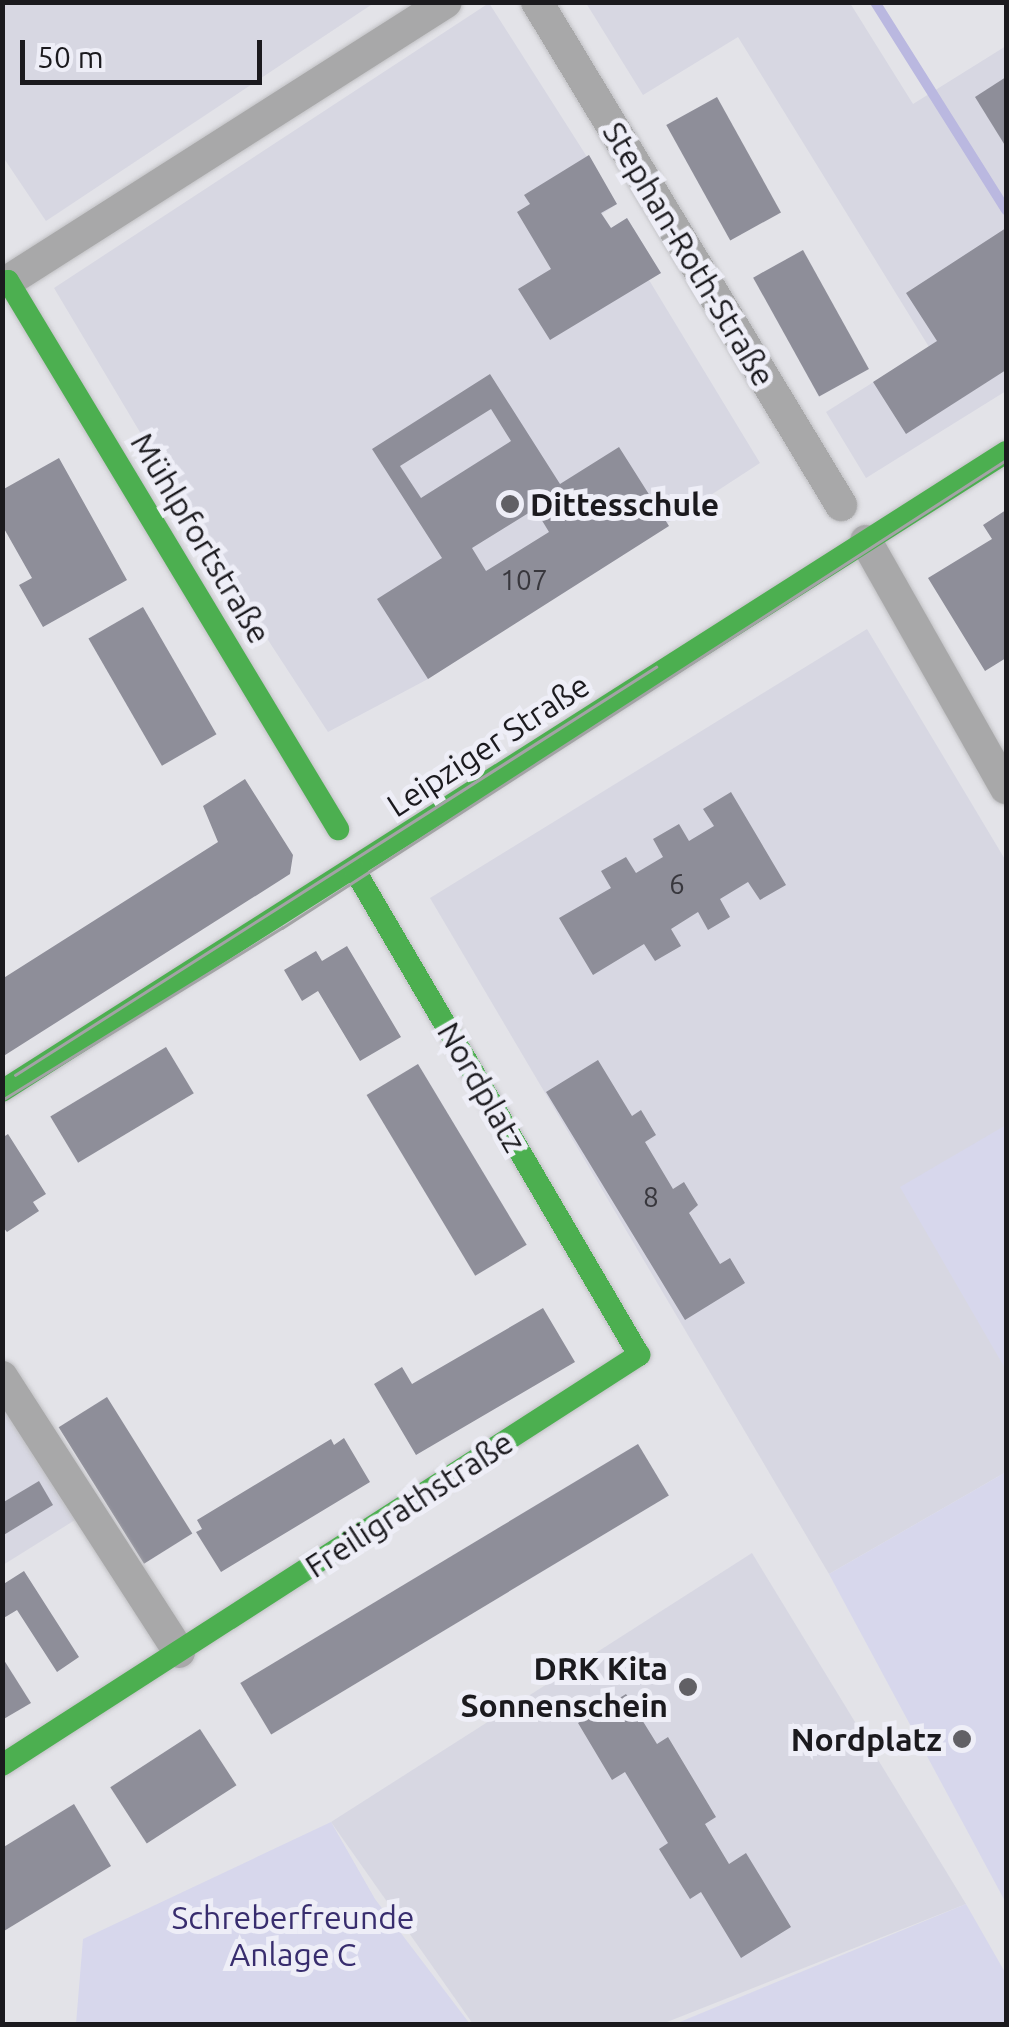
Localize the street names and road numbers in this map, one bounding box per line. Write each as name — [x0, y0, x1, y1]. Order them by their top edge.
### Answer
street label: Stephan-Roth-Straße — [595, 115, 783, 393]
street label: Mühlpfortstraße — [123, 426, 279, 650]
street label: Leipziger Straße — [380, 665, 596, 825]
street label: Nordplatz — [430, 1015, 534, 1159]
street label: Freiligrathstraße — [298, 1423, 520, 1585]

